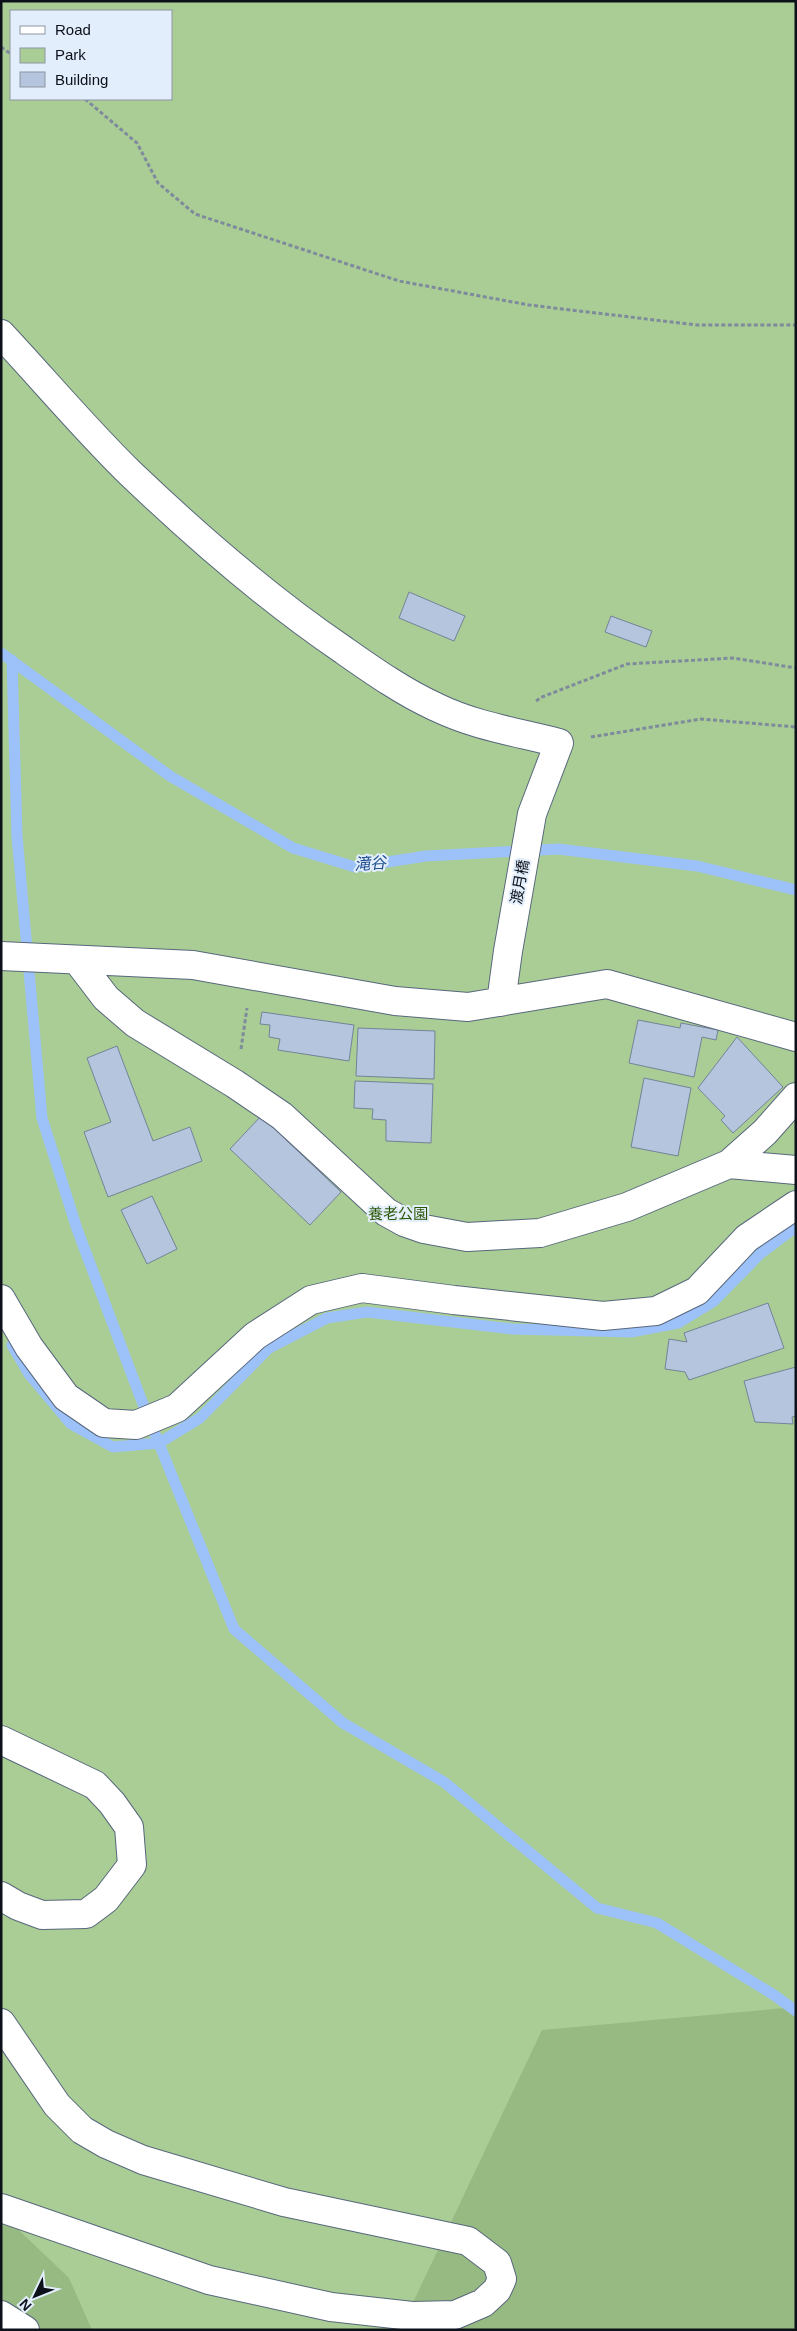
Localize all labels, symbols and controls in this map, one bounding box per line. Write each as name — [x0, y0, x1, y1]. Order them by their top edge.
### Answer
legend — [10, 10, 172, 100]
text: Road — [55, 21, 91, 38]
text: Park — [55, 46, 86, 63]
text: Building — [55, 71, 108, 88]
water label: 滝谷 — [353, 854, 389, 873]
street label: 渡月橋 — [507, 858, 532, 906]
park label: 養老公園 — [368, 1205, 428, 1222]
north arrow — [10, 2271, 60, 2321]
text: N — [16, 2296, 35, 2314]

